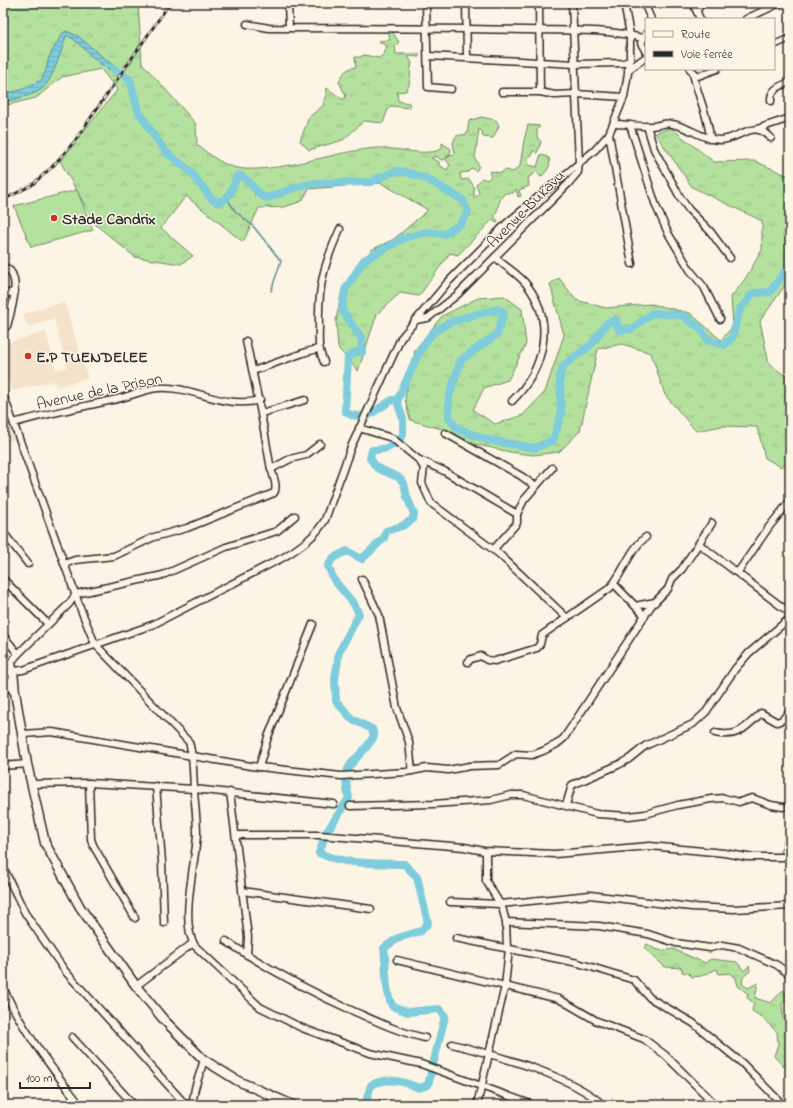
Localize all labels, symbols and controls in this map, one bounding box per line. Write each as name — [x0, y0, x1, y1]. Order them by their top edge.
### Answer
legend — [645, 18, 775, 70]
text: Route — [681, 26, 711, 44]
text: Voie ferrée — [680, 46, 733, 64]
street label: Avenue Bukavu — [482, 165, 571, 254]
place label: Stade Candrix — [62, 208, 156, 232]
marker: Stade Candrix — [49, 213, 59, 223]
place label: E.P TUENDELEE — [36, 346, 148, 370]
marker: E.P TUENDELEE — [23, 351, 33, 361]
street label: Avenue de la Prison — [34, 367, 165, 417]
scale bar — [20, 1064, 90, 1090]
text: 100 m — [26, 1070, 53, 1088]

